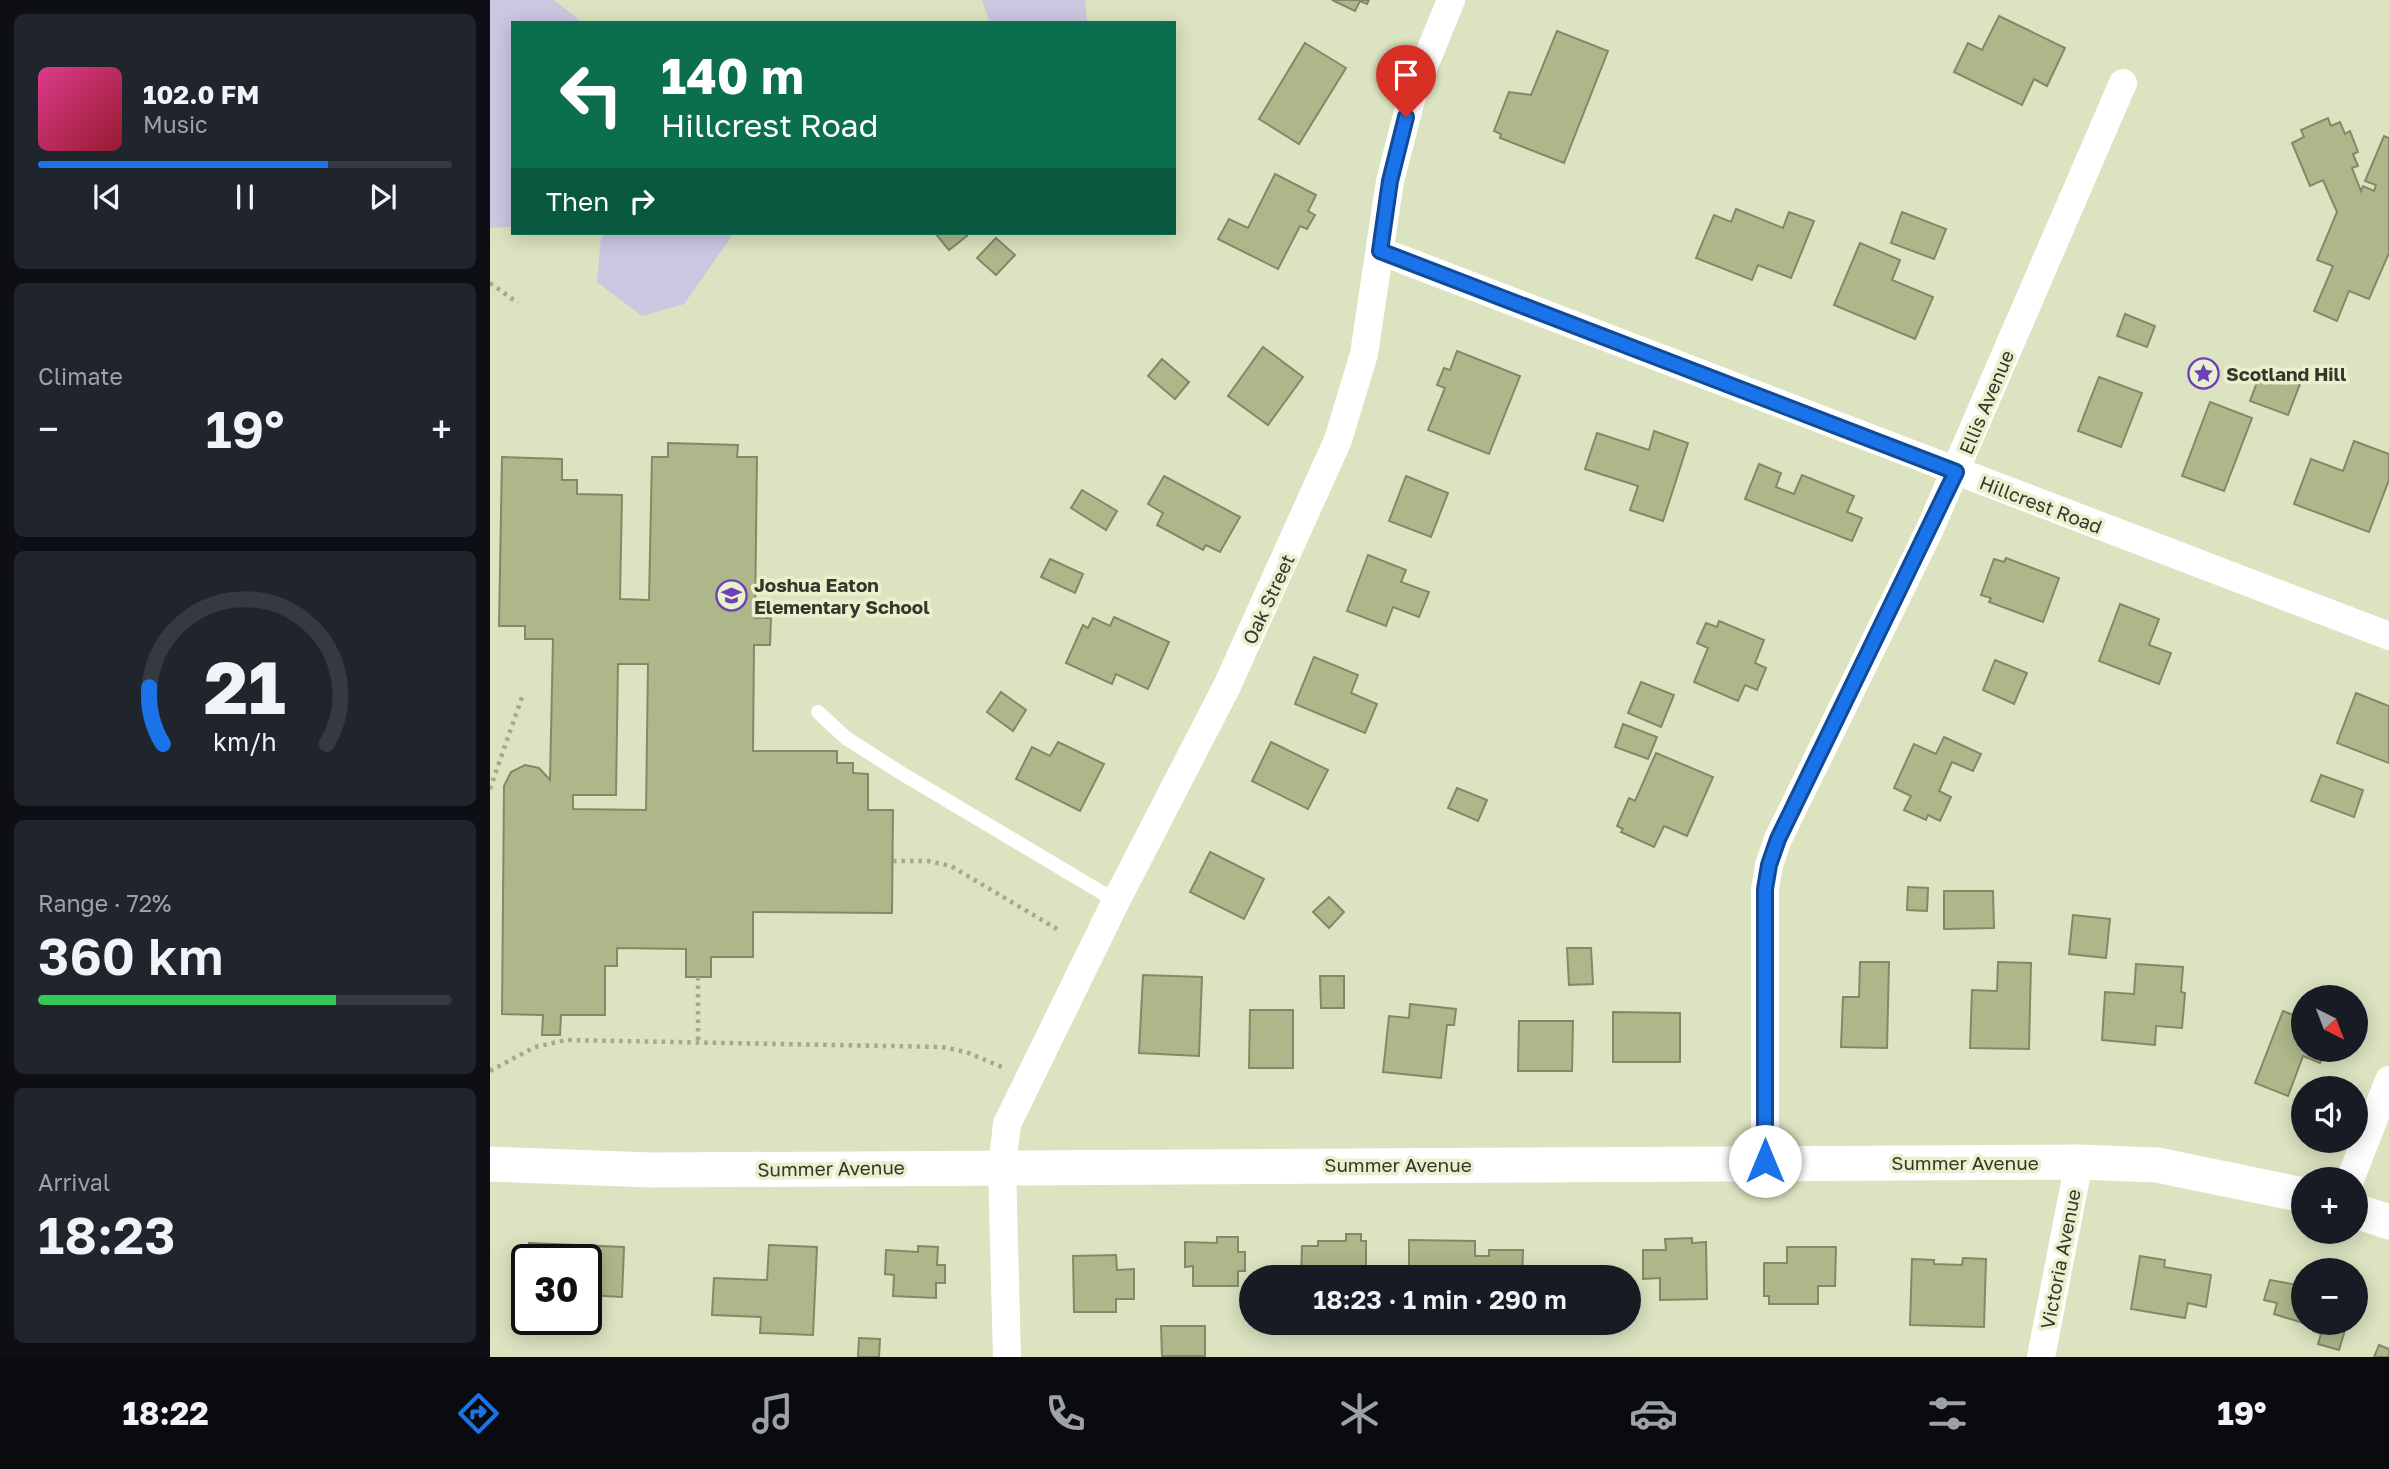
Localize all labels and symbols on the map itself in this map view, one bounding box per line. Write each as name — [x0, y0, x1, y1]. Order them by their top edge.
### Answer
pin — [1376, 45, 1436, 117]
street label: Ellis Avenue — [1954, 347, 2018, 457]
place icon: Scotland Hill — [2186, 356, 2220, 390]
place label: Scotland Hill — [2226, 362, 2346, 385]
street label: Hillcrest Road — [1977, 470, 2105, 538]
street label: Oak Street — [1237, 550, 1299, 648]
place label: Joshua Eaton Elementary School — [754, 573, 930, 618]
school or university icon: Joshua Eaton Elementary School — [714, 578, 748, 612]
north arrow — [2291, 985, 2368, 1062]
position arrow — [1728, 1124, 1802, 1198]
street label: Summer Avenue — [1891, 1151, 2039, 1174]
street label: Summer Avenue — [1324, 1153, 1472, 1176]
street label: Summer Avenue — [757, 1155, 905, 1181]
street label: Victoria Avenue — [2035, 1187, 2085, 1331]
speed limit sign: 30 — [511, 1244, 602, 1335]

